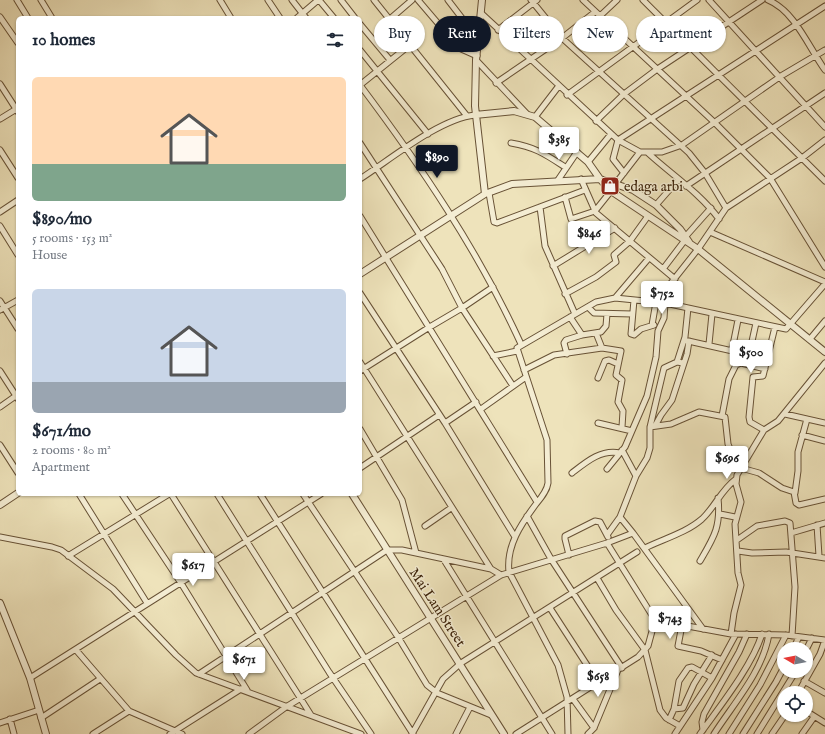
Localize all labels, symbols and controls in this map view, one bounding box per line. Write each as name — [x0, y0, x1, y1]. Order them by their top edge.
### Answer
chip: Buy — [374, 16, 425, 52]
chip: Rent — [433, 16, 491, 52]
chip: Filters — [499, 16, 564, 52]
chip: New — [572, 16, 628, 52]
chip: Apartment — [636, 16, 726, 52]
icon: filters — [324, 29, 346, 51]
text: 10 homes — [32, 30, 95, 51]
icon: home — [153, 103, 225, 175]
pin: $385 — [535, 127, 583, 161]
text: $385 — [548, 131, 570, 148]
pin: $890 — [413, 145, 461, 179]
text: $890 — [425, 149, 449, 166]
shop icon: edaga arbi — [599, 175, 621, 197]
place label: edaga arbi — [624, 178, 683, 196]
text: $890/mo — [32, 209, 92, 230]
pin: $846 — [565, 221, 613, 255]
text: $846 — [577, 225, 601, 242]
text: 5 rooms · 153 m² — [32, 230, 112, 247]
text: House — [32, 247, 67, 264]
pin: $752 — [638, 281, 686, 315]
text: $752 — [650, 285, 674, 302]
icon: home — [153, 315, 225, 387]
pin: $500 — [727, 340, 775, 374]
text: $500 — [739, 344, 763, 361]
text: $671/mo — [32, 421, 91, 442]
text: 2 rooms · 80 m² — [32, 442, 111, 459]
pin: $696 — [703, 446, 751, 480]
text: $696 — [715, 450, 739, 467]
text: Apartment — [32, 459, 90, 476]
pin: $617 — [169, 553, 217, 587]
text: $617 — [181, 557, 205, 574]
street label: Mai Lam Street — [405, 565, 470, 651]
pin: $743 — [646, 606, 694, 640]
text: $743 — [658, 610, 682, 627]
north arrow — [777, 642, 813, 678]
map controls — [777, 642, 813, 722]
pin: $671 — [220, 647, 268, 681]
text: $671 — [232, 651, 256, 668]
pin: $658 — [574, 664, 622, 698]
text: $658 — [587, 668, 609, 685]
button: locate — [777, 686, 813, 722]

